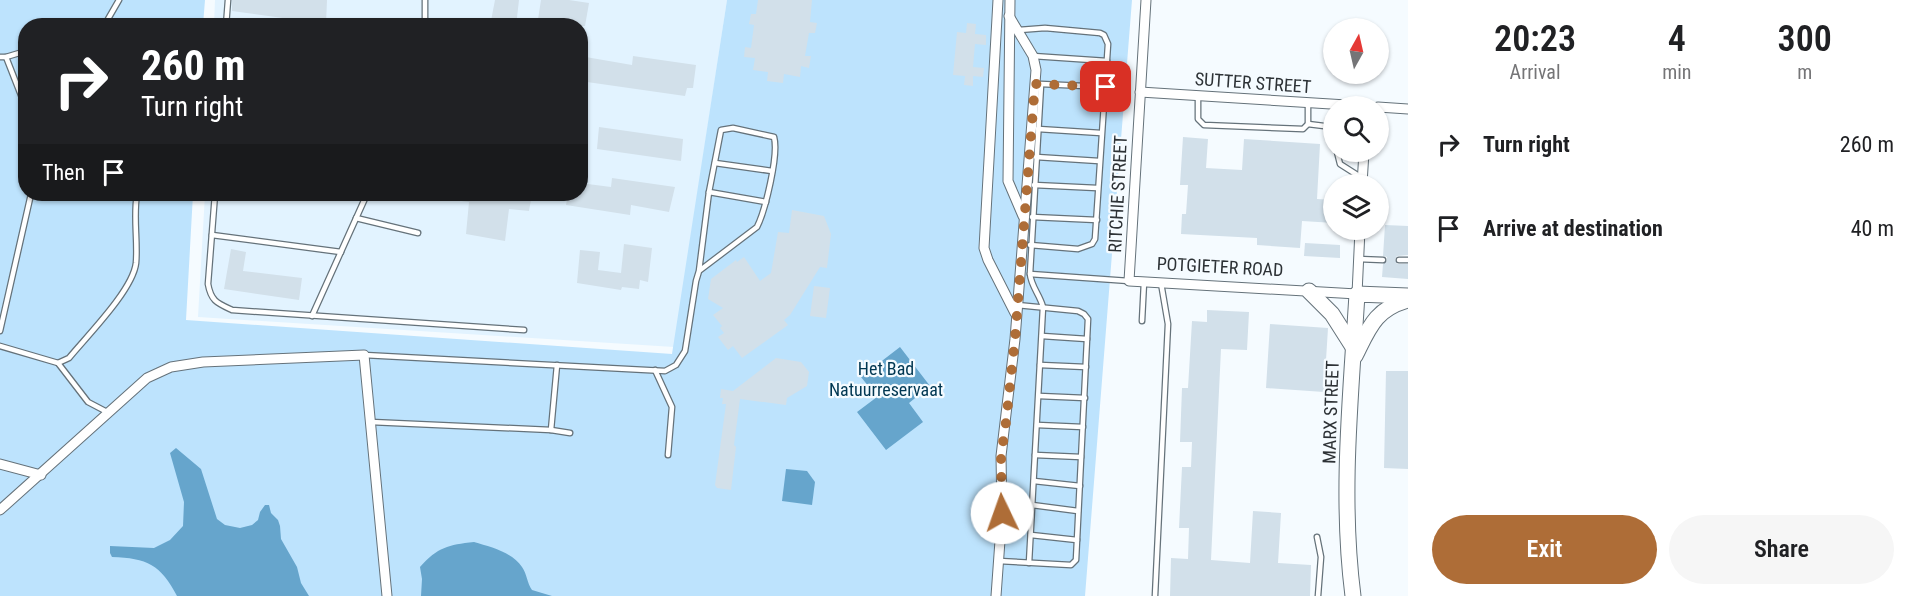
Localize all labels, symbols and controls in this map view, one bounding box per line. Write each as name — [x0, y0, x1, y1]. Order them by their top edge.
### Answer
north arrow — [1323, 18, 1389, 84]
map controls — [1323, 18, 1389, 240]
text: 20:23 — [1494, 18, 1576, 60]
text: 4 — [1668, 18, 1686, 60]
text: 300 — [1778, 18, 1832, 60]
text: 260 m — [141, 41, 246, 90]
icon: right — [42, 42, 120, 120]
text: Arrival — [1510, 60, 1561, 84]
text: min — [1662, 60, 1691, 84]
text: m — [1797, 60, 1812, 84]
pin — [1080, 61, 1131, 112]
street label: SUTTER STREET — [1194, 68, 1312, 97]
icon: arrive — [1089, 70, 1122, 103]
text: Turn right — [141, 91, 243, 123]
button: search — [1323, 96, 1389, 162]
icon: right — [1432, 128, 1465, 161]
text: Turn right — [1483, 132, 1570, 157]
text: 260 m — [1840, 132, 1894, 157]
street label: RITCHIE STREET — [1104, 135, 1131, 253]
icon: arrive — [97, 156, 130, 189]
text: Then — [42, 160, 85, 185]
button: layers — [1323, 174, 1389, 240]
icon: arrive — [1432, 212, 1465, 245]
text: Arrive at destination — [1483, 216, 1663, 241]
text: 40 m — [1851, 216, 1894, 241]
street label: POTGIETER ROAD — [1156, 253, 1284, 280]
park label: Het Bad Natuurreservaat — [829, 358, 943, 400]
street label: MARX STREET — [1318, 360, 1343, 464]
position arrow — [970, 481, 1034, 545]
button: Exit — [1432, 515, 1657, 584]
button: Share — [1669, 515, 1894, 584]

